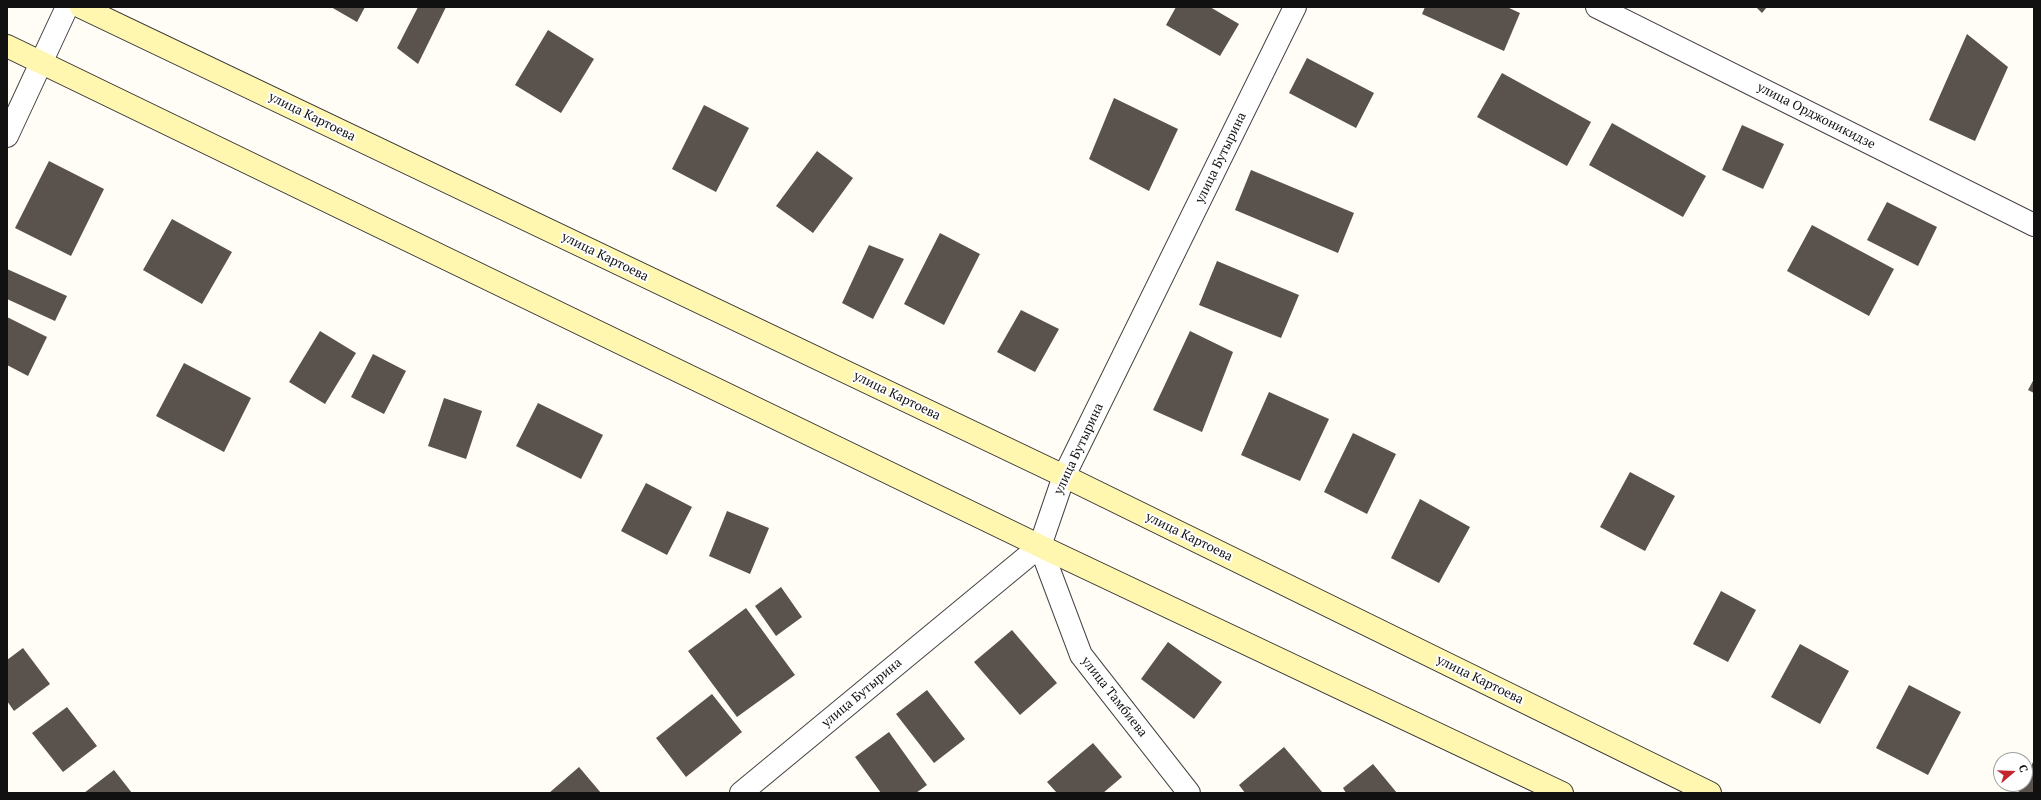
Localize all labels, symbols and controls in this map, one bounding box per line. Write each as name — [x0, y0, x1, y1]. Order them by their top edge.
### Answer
street label: улица Орджоникидзе — [1754, 79, 1878, 153]
street label: улица Картоева — [266, 89, 358, 145]
street label: улица Бутырина — [1192, 110, 1250, 206]
street label: улица Картоева — [559, 229, 651, 285]
street label: улица Картоева — [851, 368, 943, 424]
street label: улица Бутырина — [1051, 401, 1107, 497]
street label: улица Картоева — [1143, 509, 1235, 565]
street label: улица Картоева — [1434, 652, 1526, 708]
street label: улица Тамбиева — [1078, 654, 1150, 740]
street label: улица Бутырина — [819, 655, 905, 731]
north arrow — [1993, 752, 2033, 792]
text: С — [2016, 763, 2031, 774]

